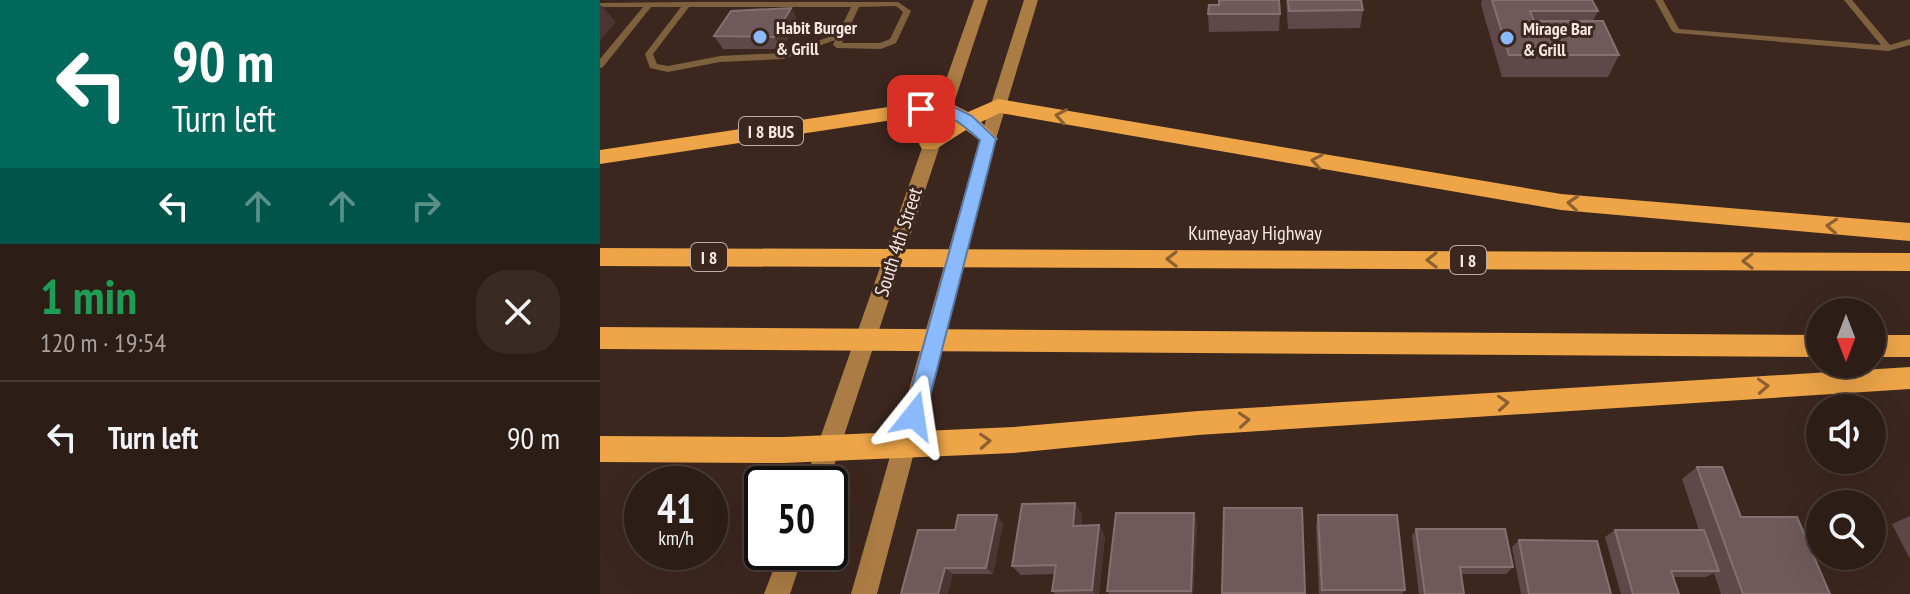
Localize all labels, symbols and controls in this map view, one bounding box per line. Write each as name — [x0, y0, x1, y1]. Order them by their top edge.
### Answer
place label: Habit Burger & Grill — [776, 16, 858, 60]
place label: Mirage Bar & Grill — [1523, 17, 1593, 61]
text: 90 m — [172, 25, 274, 97]
marker: Habit Burger & Grill — [751, 28, 769, 46]
marker: Mirage Bar & Grill — [1498, 29, 1516, 47]
icon: left — [40, 32, 144, 136]
pin — [887, 75, 955, 143]
icon: arrive — [899, 87, 943, 131]
text: Turn left — [172, 95, 276, 142]
one-way arrow — [1054, 109, 1067, 126]
road number: I 8 BUS — [739, 117, 803, 145]
one-way arrow — [1310, 153, 1324, 170]
icon: left — [152, 184, 196, 228]
icon: ahead — [236, 184, 280, 228]
icon: ahead — [320, 184, 364, 228]
icon: right — [404, 184, 448, 228]
street label: South 4th Street — [868, 184, 928, 300]
one-way arrow — [1566, 195, 1579, 212]
one-way arrow — [1825, 218, 1838, 235]
street label: Kumeyaay Highway — [1188, 220, 1322, 246]
road number: I 8 — [691, 243, 727, 271]
road number: I 8 — [1450, 246, 1486, 274]
one-way arrow — [1165, 250, 1178, 268]
one-way arrow — [1425, 251, 1438, 269]
one-way arrow — [1741, 252, 1754, 270]
text: 1 min — [40, 265, 137, 327]
button: close — [476, 270, 560, 354]
north arrow — [1806, 298, 1886, 378]
map controls — [1806, 298, 1886, 570]
text: 120 m · 19:54 — [40, 326, 166, 359]
position arrow — [872, 374, 956, 458]
one-way arrow — [1757, 378, 1770, 395]
button: sound — [1806, 394, 1886, 474]
one-way arrow — [1497, 395, 1510, 412]
one-way arrow — [1238, 412, 1251, 429]
icon: left — [40, 415, 84, 459]
text: Turn left — [108, 418, 198, 457]
text: 90 m — [507, 418, 560, 457]
one-way arrow — [979, 433, 992, 450]
speed limit sign: 50 — [744, 466, 848, 570]
text: 41 — [657, 482, 695, 534]
button: search — [1806, 490, 1886, 570]
text: km/h — [658, 525, 694, 551]

